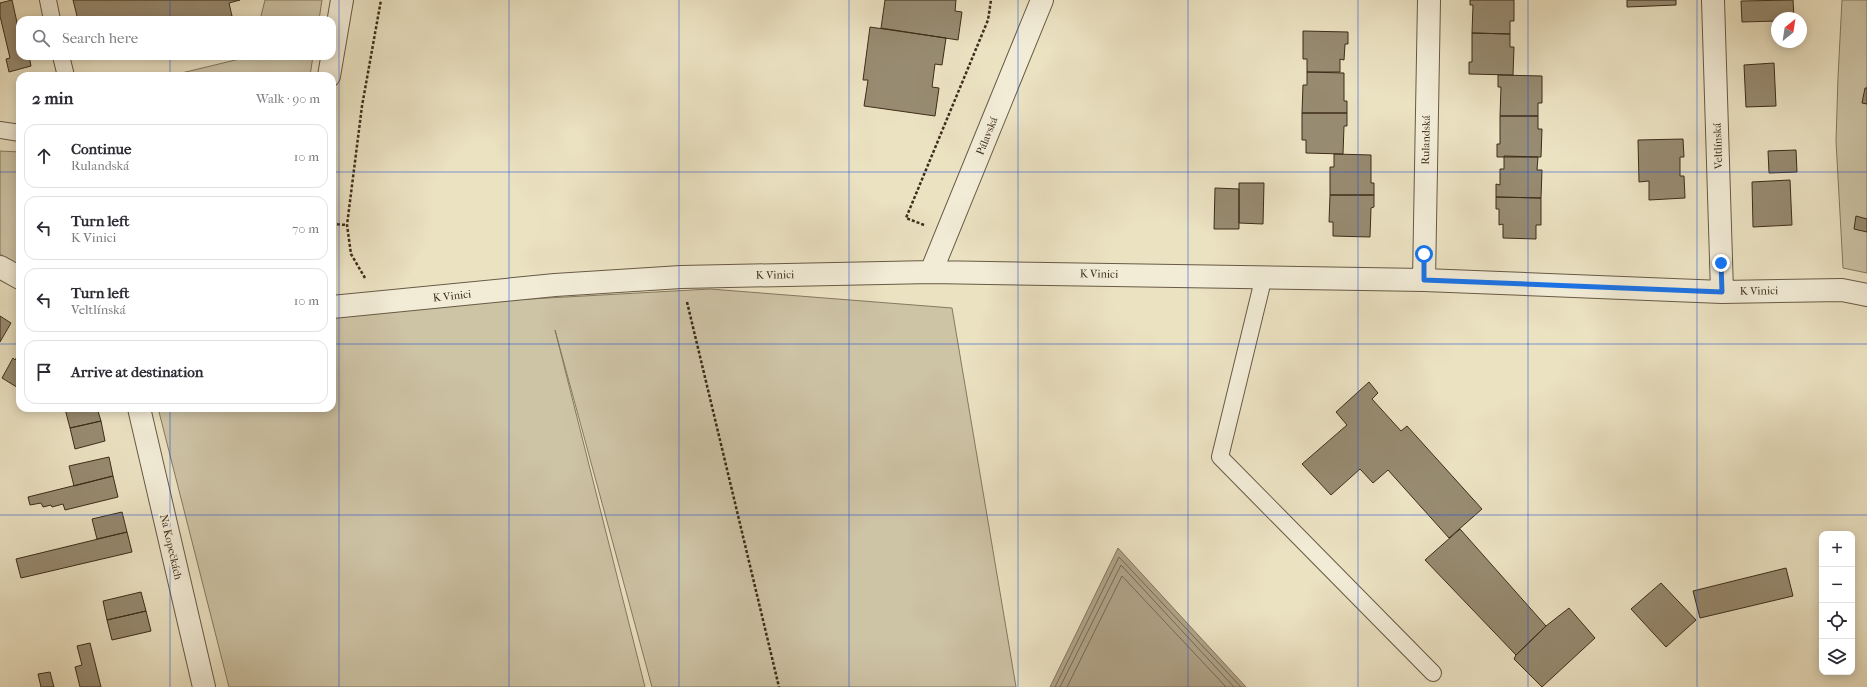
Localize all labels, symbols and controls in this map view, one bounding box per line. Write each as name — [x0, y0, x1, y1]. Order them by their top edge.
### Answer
north arrow — [1771, 12, 1807, 48]
search box — [16, 16, 336, 60]
icon: search — [30, 27, 52, 49]
text: Search here — [62, 29, 138, 47]
text: 2 min — [32, 88, 73, 108]
text: Walk · 90 m — [256, 91, 320, 106]
street label: Pálavská — [974, 114, 1001, 157]
street label: Rulandská — [1419, 114, 1433, 165]
street label: Veltlínská — [1711, 122, 1725, 170]
text: Continue — [71, 140, 131, 158]
icon: ahead — [33, 145, 55, 167]
text: 10 m — [294, 149, 319, 164]
text: Rulandská — [71, 158, 129, 173]
text: Turn left — [71, 212, 129, 230]
icon: left — [33, 217, 55, 239]
text: 70 m — [292, 221, 319, 236]
text: K Vinici — [71, 230, 116, 245]
route start — [1415, 245, 1433, 263]
route end — [1712, 254, 1730, 272]
street label: K Vinici — [1080, 267, 1119, 281]
street label: K Vinici — [756, 268, 795, 282]
text: Turn left — [71, 284, 129, 302]
street label: K Vinici — [1740, 284, 1779, 298]
street label: K Vinici — [432, 287, 473, 304]
icon: left — [33, 289, 55, 311]
text: 10 m — [294, 293, 319, 308]
text: Veltlínská — [71, 302, 126, 317]
icon: arrive — [33, 361, 55, 383]
text: Arrive at destination — [71, 363, 203, 381]
street label: Na Kopečkách — [157, 513, 185, 582]
map controls — [1819, 531, 1855, 675]
button: + — [1819, 531, 1855, 567]
button: − — [1819, 567, 1855, 603]
button: locate — [1819, 603, 1855, 639]
button: layers — [1819, 639, 1855, 675]

